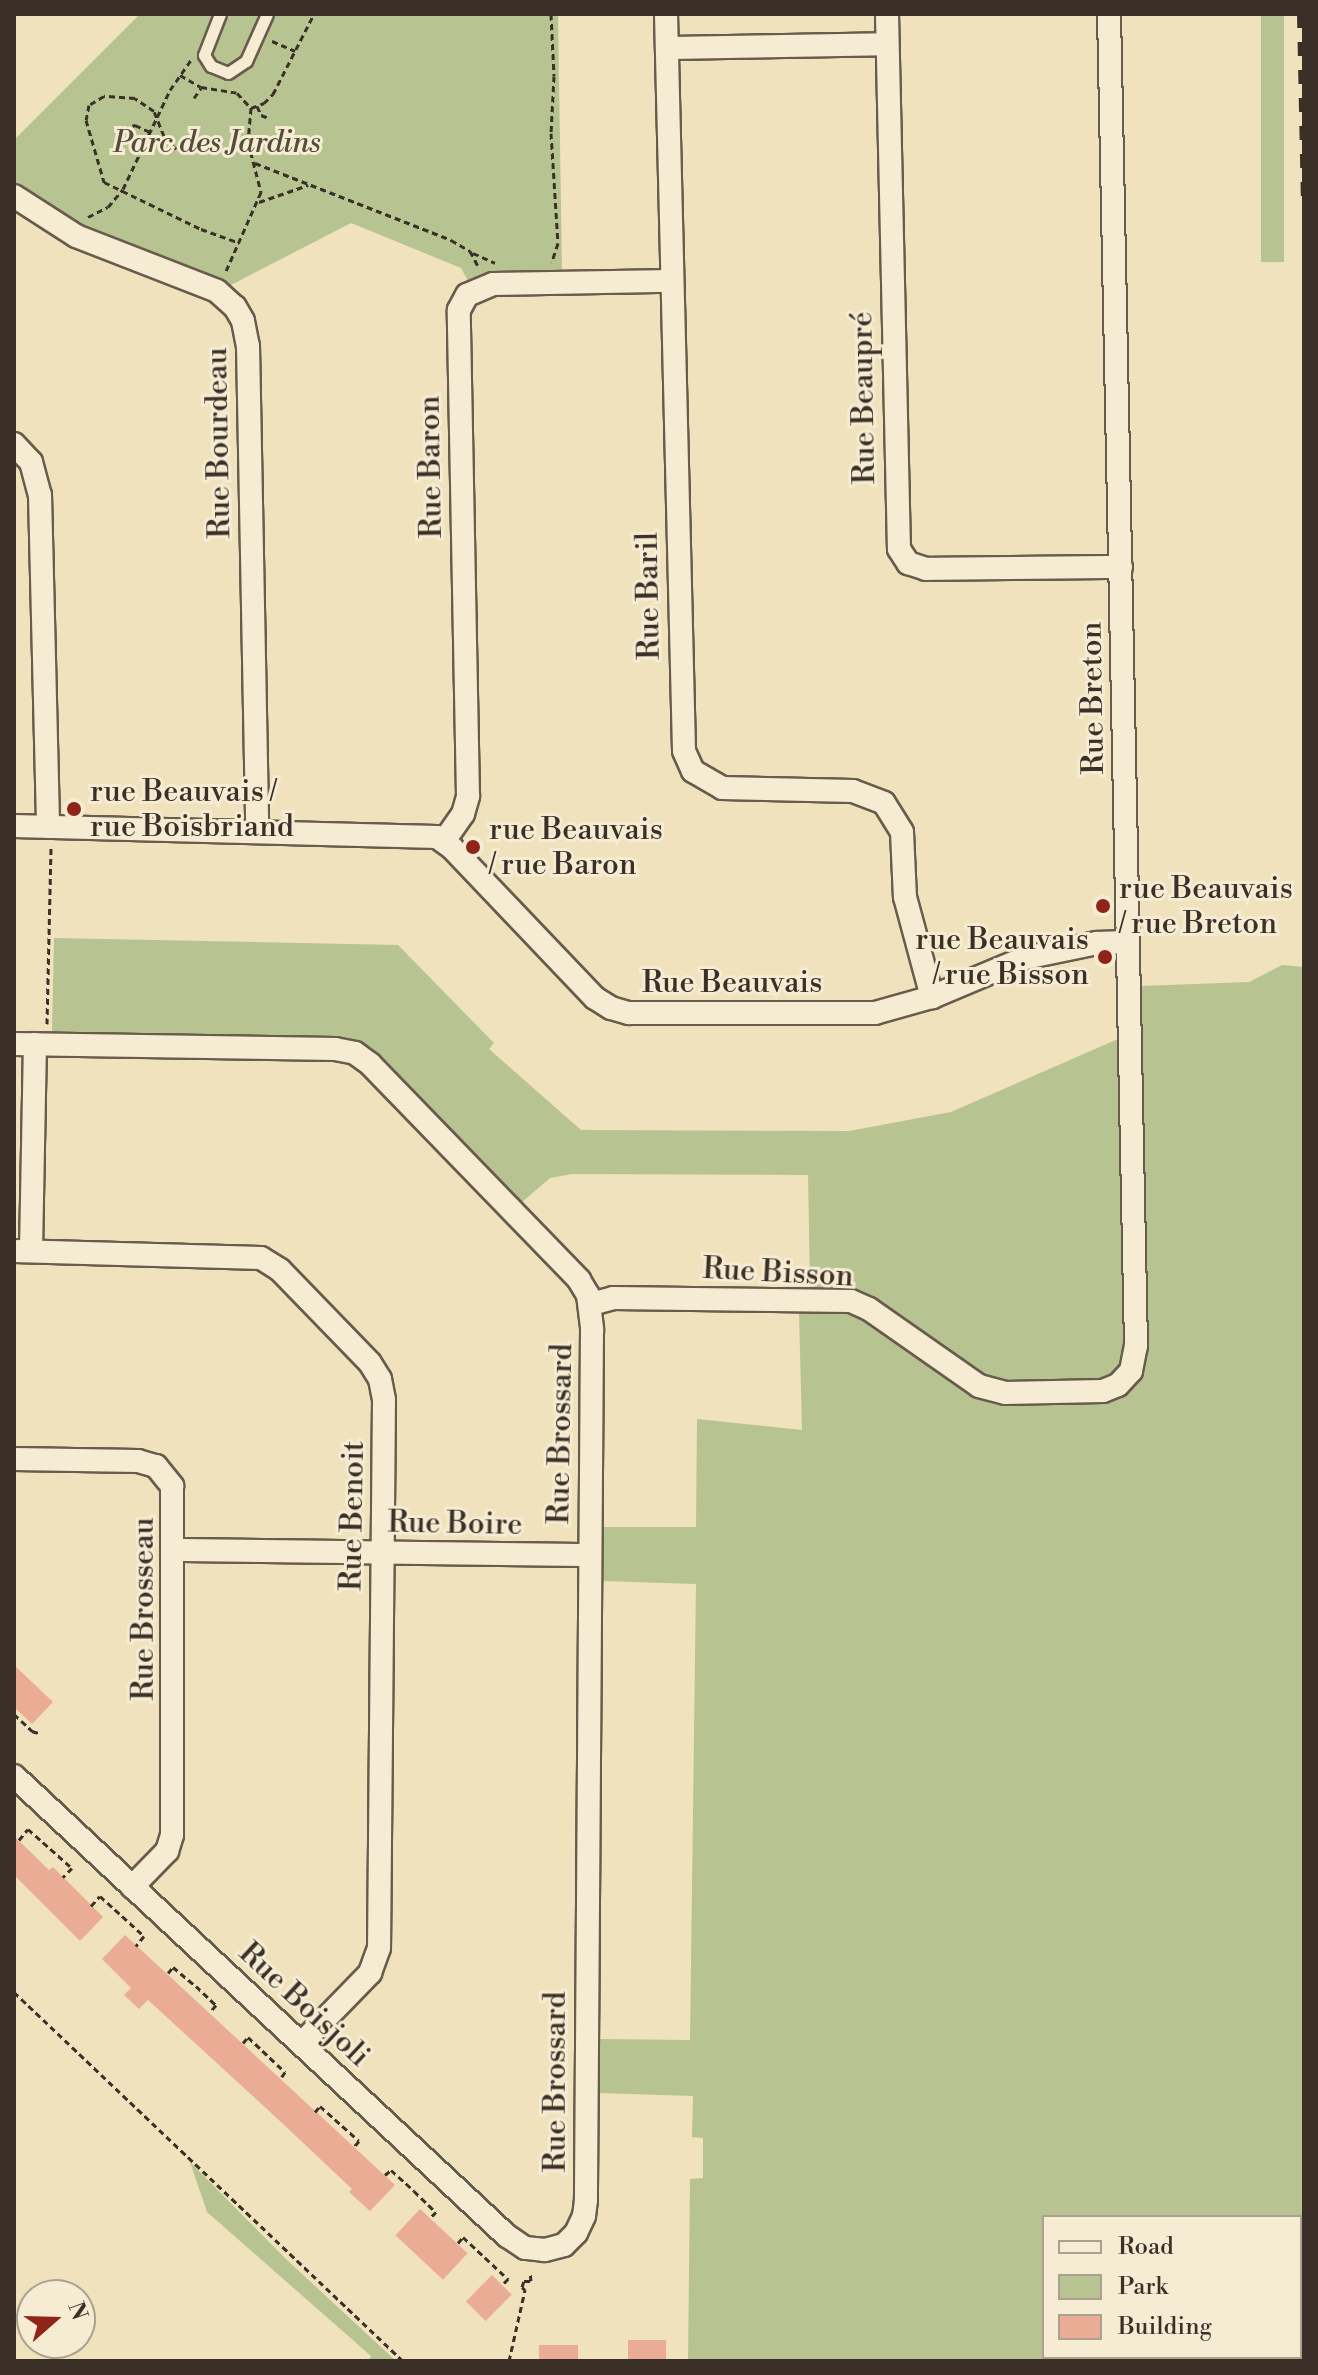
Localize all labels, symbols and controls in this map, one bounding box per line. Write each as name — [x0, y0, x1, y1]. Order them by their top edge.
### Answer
park label: Parc des Jardins — [113, 125, 321, 161]
street label: Rue Beaupré — [844, 311, 884, 485]
street label: Rue Bourdeau — [199, 347, 239, 539]
street label: Rue Baron — [412, 395, 450, 539]
street label: Rue Baril — [630, 532, 668, 660]
street label: Rue Breton — [1074, 621, 1112, 775]
place label: rue Beauvais / rue Boisbriand — [90, 774, 294, 844]
marker: rue Beauvais / rue Boisbriand — [65, 800, 83, 818]
place label: rue Beauvais / rue Baron — [489, 812, 663, 882]
marker: rue Beauvais / rue Baron — [464, 838, 482, 856]
place label: rue Beauvais / rue Breton — [1119, 871, 1293, 942]
marker: rue Beauvais / rue Breton — [1094, 897, 1112, 915]
place label: rue Beauvais / rue Bisson — [915, 922, 1089, 992]
marker: rue Beauvais / rue Bisson — [1096, 948, 1114, 966]
street label: Rue Beauvais — [642, 965, 822, 1001]
street label: Rue Bisson — [702, 1251, 854, 1295]
street label: Rue Brossard — [541, 1343, 581, 1525]
street label: Rue Benoit — [334, 1441, 372, 1591]
street label: Rue Boire — [387, 1505, 523, 1543]
street label: Rue Brosseau — [126, 1517, 162, 1701]
street label: Rue Boisjoli — [231, 1935, 377, 2075]
street label: Rue Brossard — [538, 1992, 574, 2172]
legend — [1042, 2215, 1302, 2359]
text: Road — [1118, 2232, 1174, 2262]
text: Park — [1118, 2272, 1168, 2302]
north arrow — [16, 2279, 96, 2359]
text: N — [61, 2299, 93, 2324]
text: Building — [1118, 2312, 1212, 2342]

